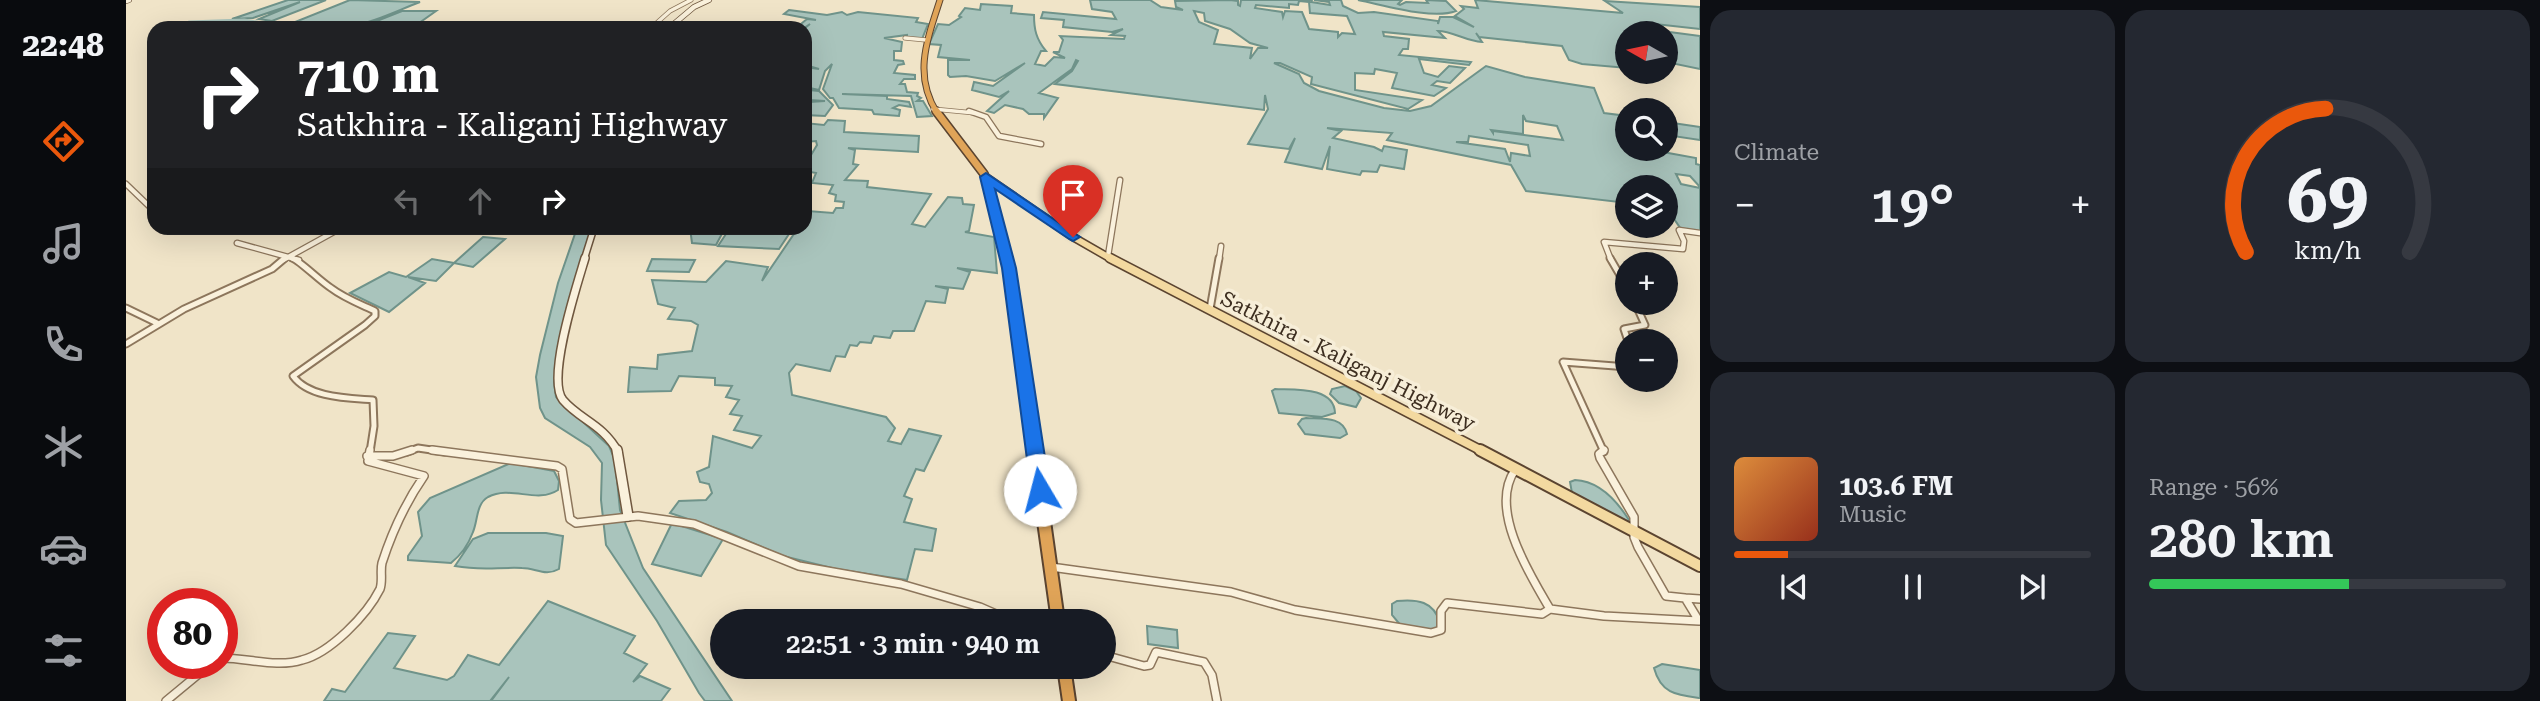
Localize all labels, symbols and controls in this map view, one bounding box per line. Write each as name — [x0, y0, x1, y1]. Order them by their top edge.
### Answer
north arrow — [1615, 21, 1678, 84]
map controls — [1615, 21, 1678, 392]
text: 22:48 — [22, 26, 104, 64]
text: 710 m — [297, 47, 439, 104]
icon: right — [182, 49, 273, 140]
button: search — [1615, 98, 1678, 161]
text: Satkhira - Kaliganj Highway — [297, 106, 727, 144]
icon: directions — [39, 117, 88, 166]
text: Climate — [1734, 139, 1819, 166]
text: 69 — [2287, 155, 2368, 240]
pin — [1043, 165, 1103, 237]
text: 19° — [1871, 174, 1954, 235]
button: layers — [1615, 175, 1678, 238]
icon: arrive — [1054, 176, 1092, 214]
icon: left — [388, 182, 426, 220]
icon: ahead — [461, 182, 499, 220]
icon: right — [534, 182, 572, 220]
text: − — [1734, 183, 1755, 227]
text: + — [2070, 183, 2091, 227]
icon: music — [39, 219, 88, 268]
text: km/h — [2294, 236, 2361, 265]
button: + — [1615, 252, 1678, 315]
street label: Satkhira - Kaliganj Highway — [1217, 286, 1480, 436]
icon: phone — [39, 320, 88, 369]
button: − — [1615, 329, 1678, 392]
icon: climate — [39, 422, 88, 471]
position arrow — [1003, 453, 1077, 527]
text: 103.6 FM — [1839, 471, 1953, 501]
text: Range · 56% — [2149, 474, 2278, 501]
text: Music — [1839, 501, 1906, 528]
text: 280 km — [2149, 509, 2334, 570]
icon: car — [39, 524, 88, 573]
icon: previous — [1775, 568, 1813, 606]
icon: pause — [1894, 568, 1932, 606]
icon: next — [2013, 568, 2051, 606]
speed limit sign: 80 — [147, 588, 238, 679]
icon: filters — [39, 626, 88, 675]
text: 22:51 · 3 min · 940 m — [786, 629, 1040, 659]

